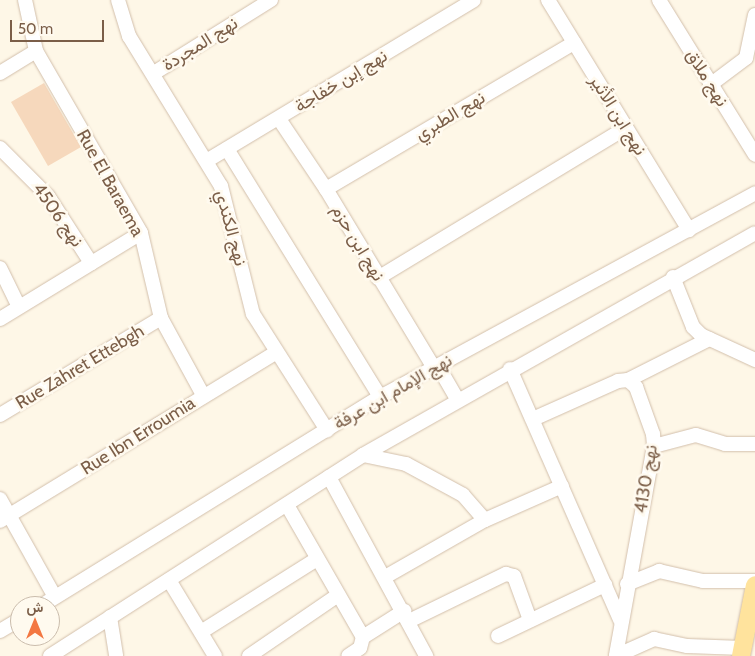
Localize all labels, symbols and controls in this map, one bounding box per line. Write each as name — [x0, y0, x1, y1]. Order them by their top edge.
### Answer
scale bar — [12, 10, 106, 42]
street label: نهج المجردة — [158, 12, 242, 76]
text: 50 m — [18, 20, 53, 38]
street label: نهج إبن خفاجة — [291, 45, 391, 117]
street label: نهج ملاق — [681, 45, 733, 111]
street label: نهج ابن الأثير — [585, 71, 651, 159]
street label: نهج الطبري — [411, 87, 489, 145]
street label: Rue El Baraema — [72, 126, 148, 240]
street label: نهج 4506 — [28, 179, 88, 251]
street label: نهج الكندي — [211, 188, 251, 268]
street label: نهج ابن حزم — [327, 201, 389, 285]
street label: Rue Zahret Ettebgh — [12, 320, 148, 414]
street label: نهج الإمام ابن عرفة — [330, 349, 456, 435]
street label: Rue Ibn Erroumia — [77, 392, 199, 480]
street label: نهج 4130 — [630, 443, 662, 515]
north arrow — [10, 596, 60, 646]
text: ش — [27, 598, 43, 616]

